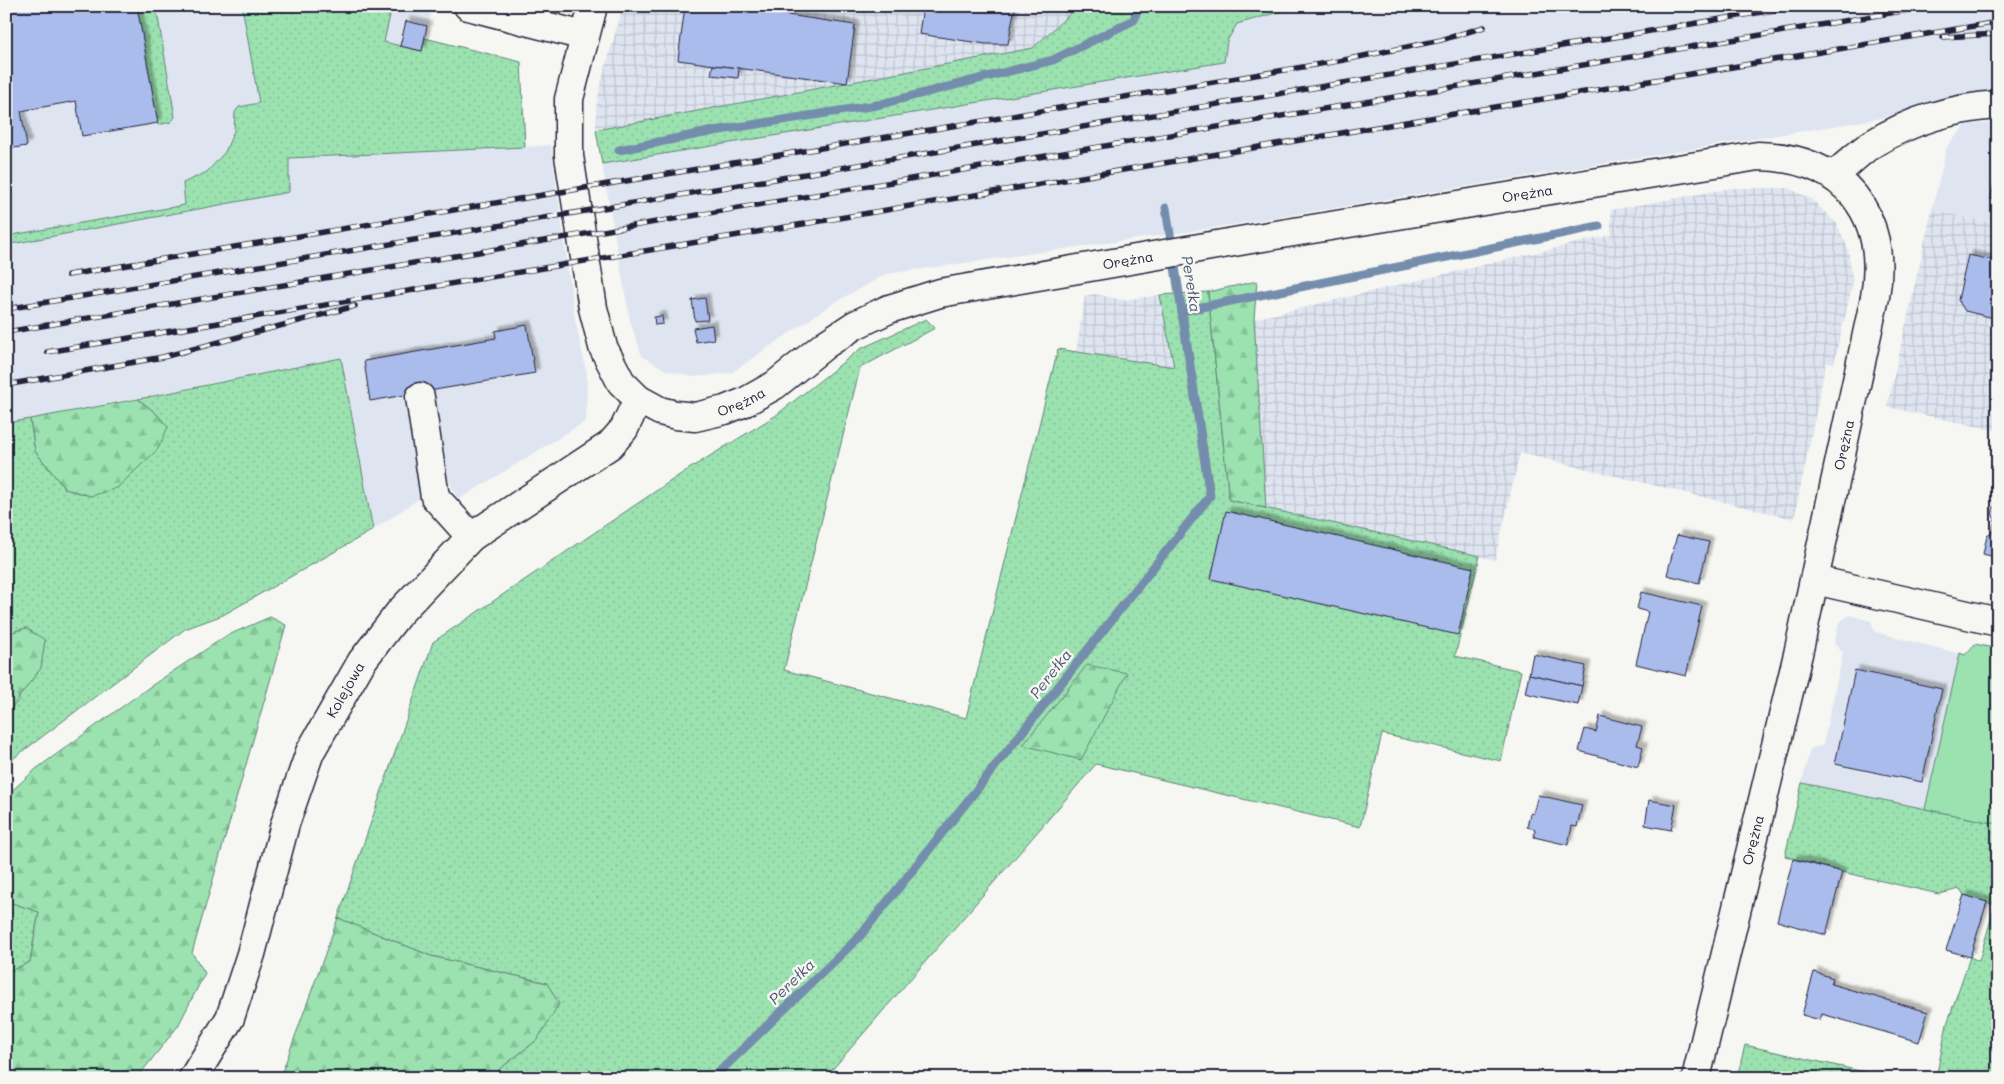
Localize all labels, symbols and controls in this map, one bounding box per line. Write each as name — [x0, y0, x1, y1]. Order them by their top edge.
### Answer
street label: Orężna — [1501, 180, 1554, 207]
street label: Orężna — [1101, 246, 1155, 274]
water label: Perełka — [1178, 254, 1206, 314]
street label: Orężna — [715, 382, 769, 420]
street label: Orężna — [1829, 418, 1858, 472]
water label: Perełka — [1025, 645, 1076, 702]
street label: Kolejowa — [322, 658, 369, 721]
street label: Orężna — [1737, 813, 1768, 867]
water label: Perełka — [764, 954, 819, 1008]

